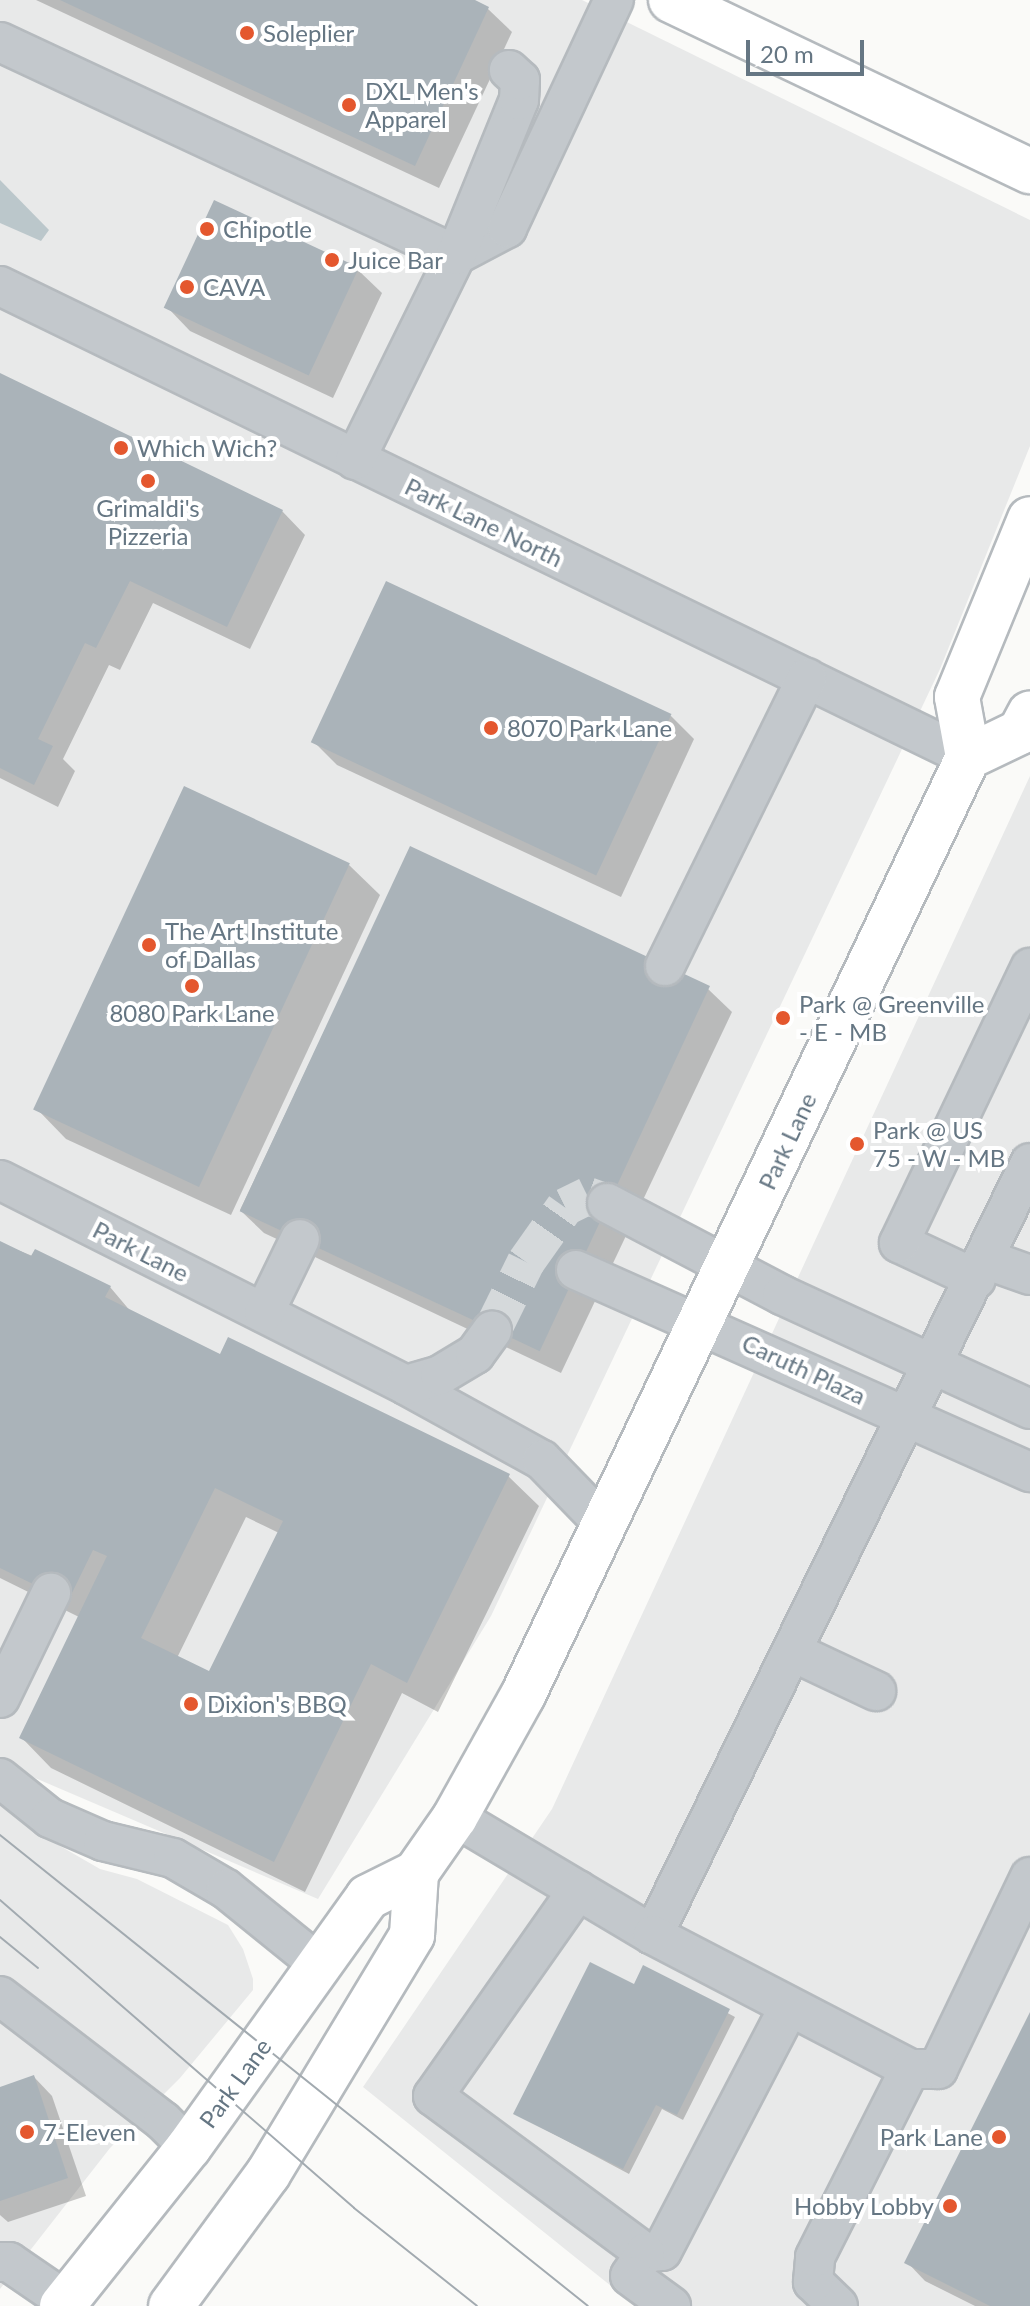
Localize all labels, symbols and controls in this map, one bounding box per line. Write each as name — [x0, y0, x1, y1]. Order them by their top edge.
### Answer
place label: Soleplier — [263, 19, 354, 47]
marker: Soleplier — [238, 24, 256, 42]
scale bar — [750, 24, 868, 74]
text: 20 m — [760, 39, 814, 68]
place label: DXL Men's Apparel — [365, 77, 479, 133]
marker: DXL Men's Apparel — [340, 96, 358, 114]
place label: Chipotle — [223, 215, 312, 243]
marker: Chipotle — [198, 220, 216, 238]
place label: Juice Bar — [348, 246, 443, 274]
marker: Juice Bar — [323, 251, 341, 269]
place label: CAVA — [203, 273, 265, 301]
marker: CAVA — [178, 278, 196, 296]
place label: Which Wich? — [137, 434, 277, 462]
marker: Which Wich? — [112, 439, 130, 457]
street label: Park Lane North — [400, 471, 568, 573]
marker: Grimaldi's Pizzeria — [139, 472, 157, 490]
place label: Grimaldi's Pizzeria — [96, 494, 200, 550]
place label: 8070 Park Lane — [507, 714, 672, 742]
marker: 8070 Park Lane — [482, 719, 500, 737]
place label: The Art Institute of Dallas — [165, 917, 339, 973]
marker: The Art Institute of Dallas — [140, 936, 158, 954]
marker: 8080 Park Lane — [183, 977, 201, 995]
place label: Park @ Greenville - E - MB — [799, 990, 984, 1046]
place label: 8080 Park Lane — [109, 999, 275, 1027]
marker: Park @ Greenville - E - MB — [774, 1009, 792, 1027]
street label: Park Lane — [752, 1088, 822, 1194]
place label: Park @ US 75 - W - MB — [873, 1116, 1006, 1172]
marker: Park @ US 75 - W - MB — [848, 1135, 866, 1153]
street label: Park Lane — [88, 1215, 194, 1287]
street label: Caruth Plaza — [738, 1328, 870, 1410]
place label: Dixion's BBQ — [207, 1690, 347, 1718]
marker: Dixion's BBQ — [182, 1695, 200, 1713]
street label: Park Lane — [193, 2033, 277, 2133]
place label: 7-Eleven — [43, 2118, 136, 2146]
marker: 7-Eleven — [18, 2123, 36, 2141]
place label: Park Lane — [880, 2123, 983, 2151]
marker: Park Lane — [990, 2128, 1008, 2146]
place label: Hobby Lobby — [793, 2192, 934, 2220]
marker: Hobby Lobby — [941, 2197, 959, 2215]

